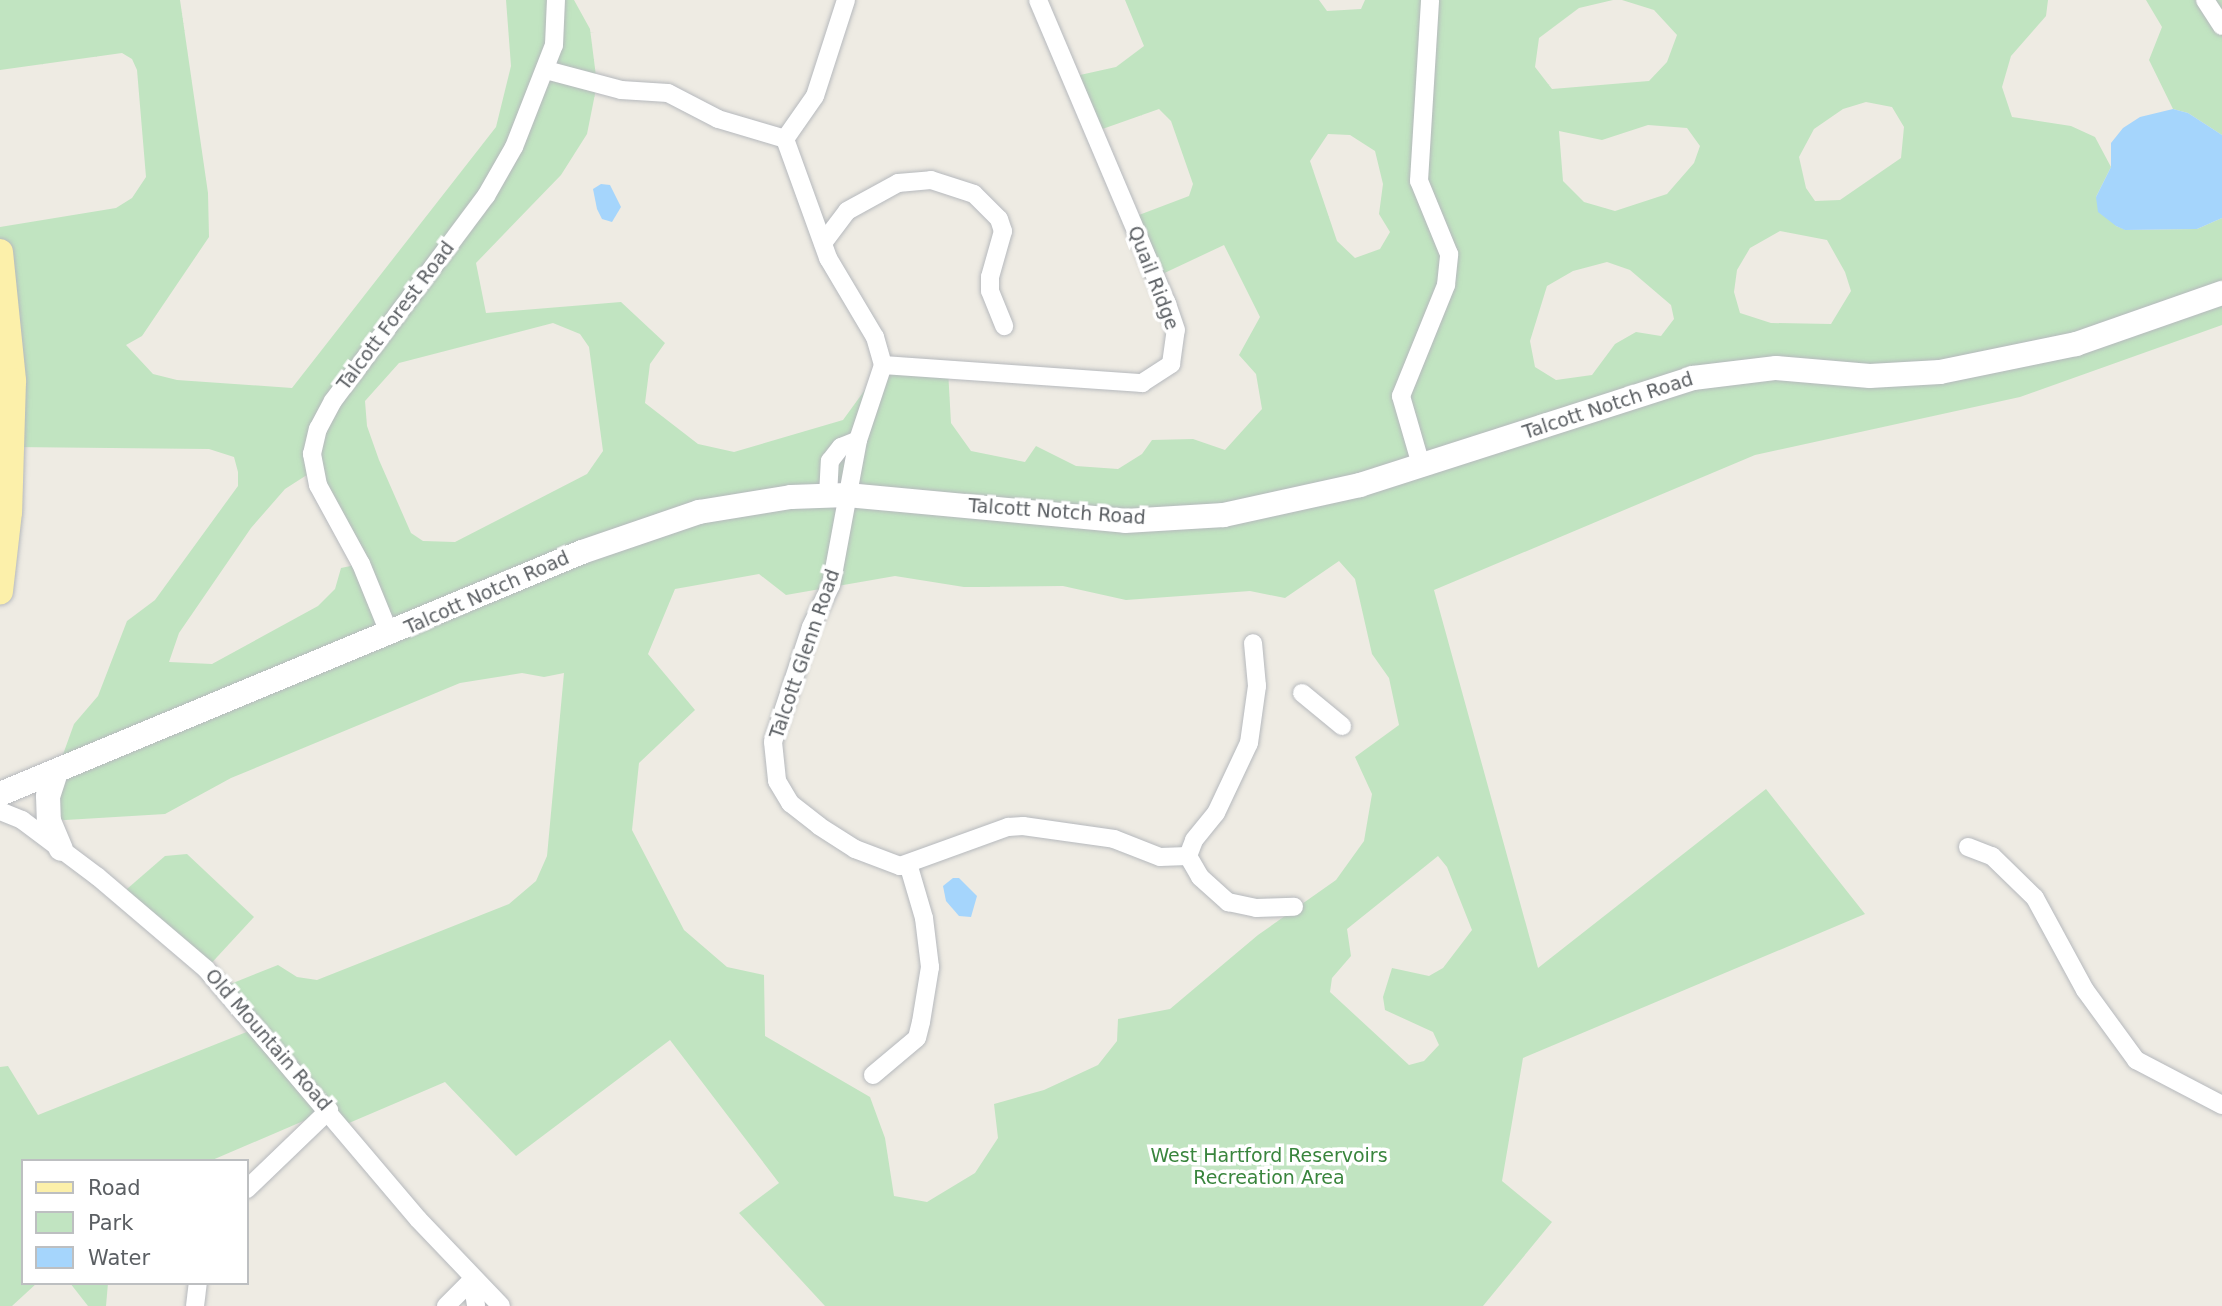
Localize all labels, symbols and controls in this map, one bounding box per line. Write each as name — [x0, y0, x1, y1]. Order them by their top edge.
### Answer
street label: Quail Ridge — [1123, 223, 1183, 333]
street label: Talcott Forest Road — [333, 237, 459, 395]
street label: Talcott Notch Road — [1520, 368, 1696, 444]
street label: Talcott Notch Road — [967, 494, 1147, 530]
street label: Talcott Notch Road — [401, 546, 573, 640]
street label: Talcott Glenn Road — [765, 566, 845, 742]
street label: Old Mountain Road — [200, 964, 336, 1116]
park label: West Hartford Reservoirs Recreation Area — [1150, 1145, 1388, 1189]
legend — [21, 1159, 248, 1285]
text: Road — [88, 1176, 141, 1200]
text: Park — [88, 1211, 133, 1235]
text: Water — [88, 1246, 150, 1270]

